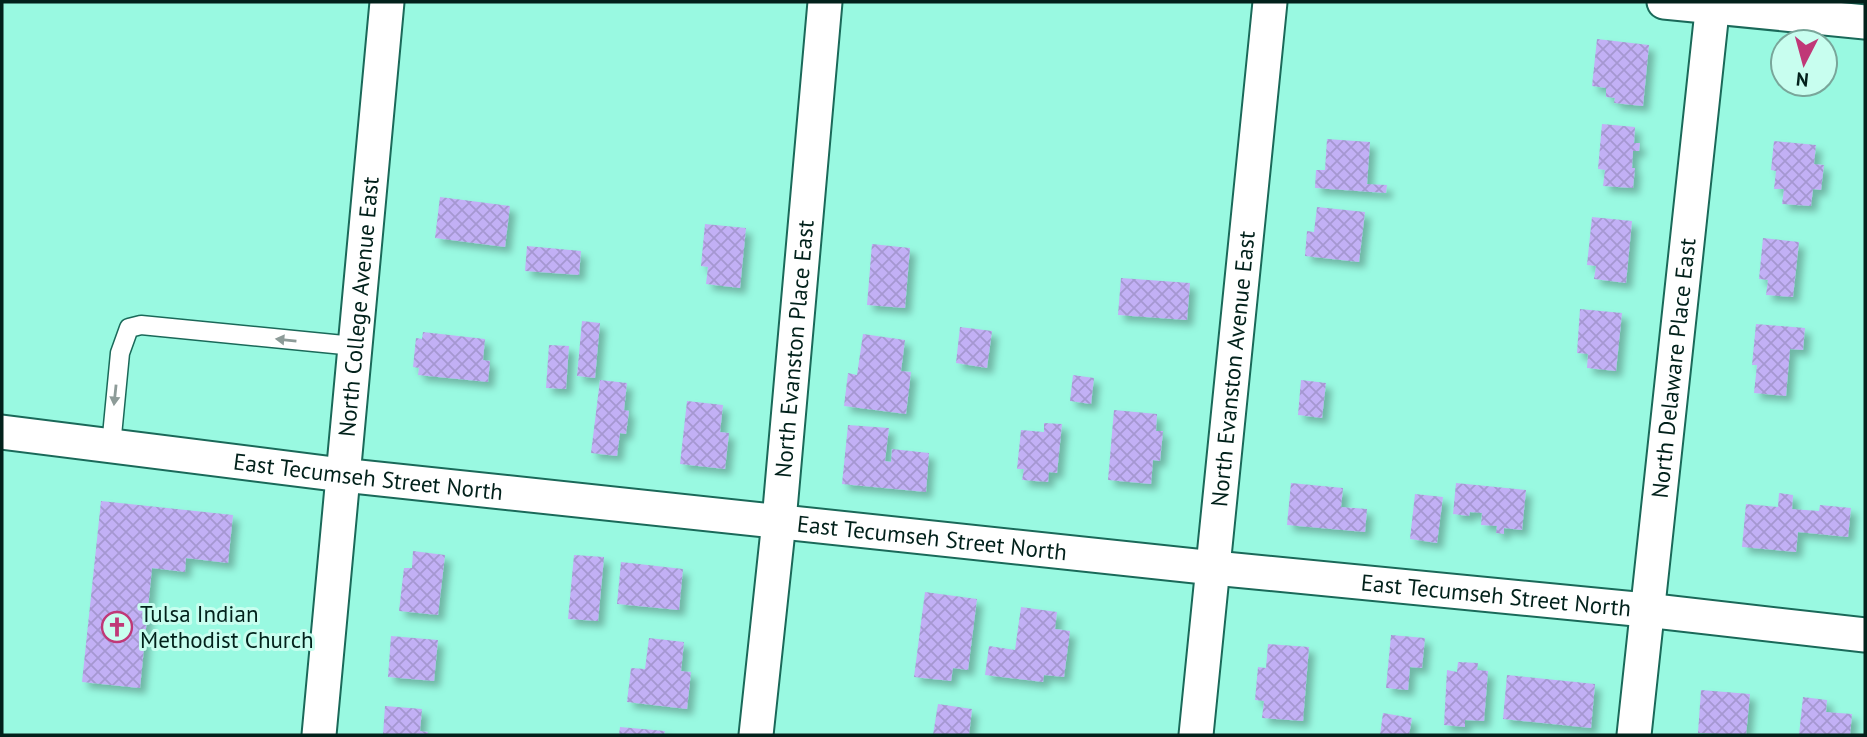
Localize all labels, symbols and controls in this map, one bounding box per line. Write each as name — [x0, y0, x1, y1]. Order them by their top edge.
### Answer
north arrow — [1769, 28, 1839, 98]
text: N — [1795, 67, 1810, 92]
street label: North College Avenue East — [332, 175, 385, 438]
street label: North Evanston Place East — [768, 219, 820, 479]
street label: North Evanston Avenue East — [1204, 229, 1261, 508]
street label: North Delaware Place East — [1645, 236, 1702, 500]
one-way arrow — [275, 334, 297, 345]
one-way arrow — [110, 384, 121, 406]
street label: East Tecumseh Street North — [232, 446, 505, 506]
street label: East Tecumseh Street North — [796, 509, 1068, 566]
street label: East Tecumseh Street North — [1360, 567, 1632, 622]
place label: Tulsa Indian Methodist Church — [140, 599, 314, 654]
church icon: Tulsa Indian Methodist Church — [100, 610, 134, 644]

